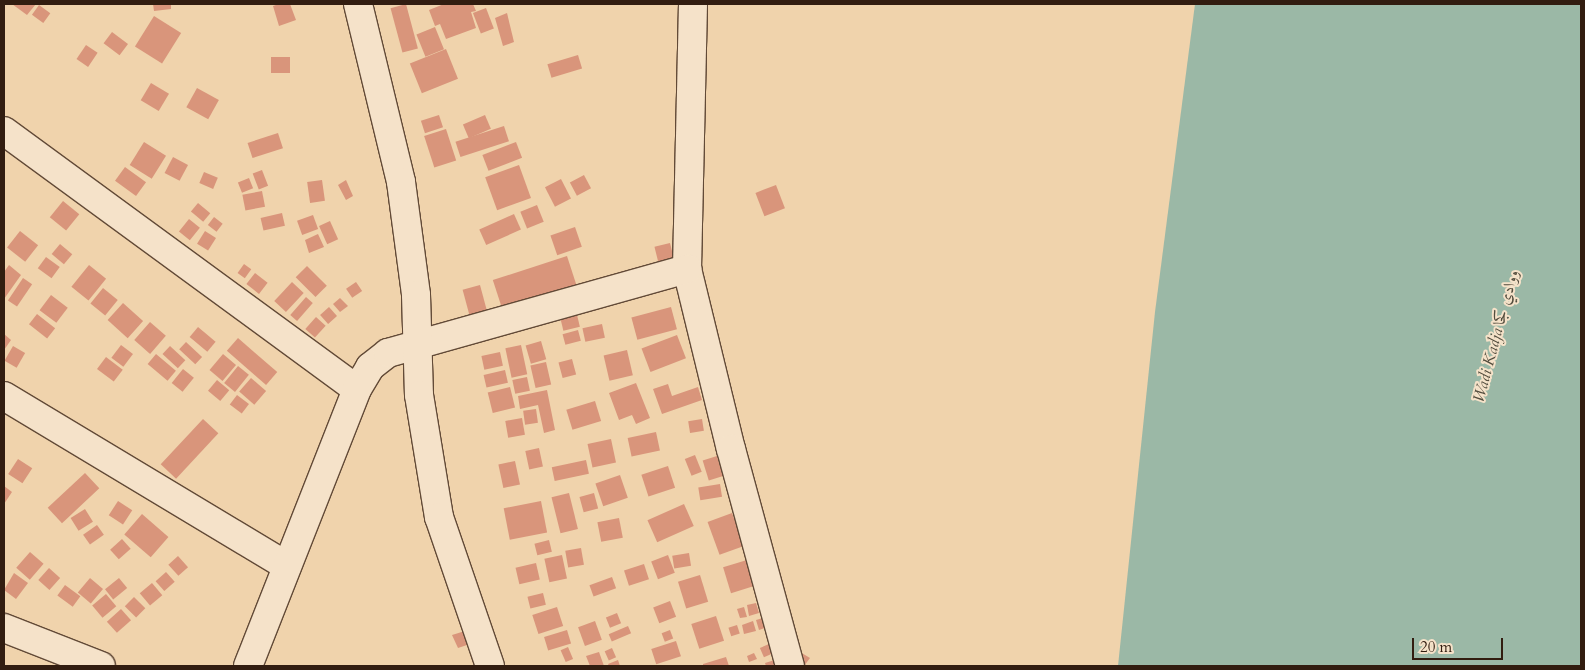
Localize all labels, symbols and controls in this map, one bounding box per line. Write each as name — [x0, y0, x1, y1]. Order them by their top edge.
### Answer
water label: Wadi Kadja ووادي كجا — [1469, 268, 1523, 404]
scale bar — [1415, 628, 1506, 660]
text: 20 m — [1420, 637, 1452, 657]

